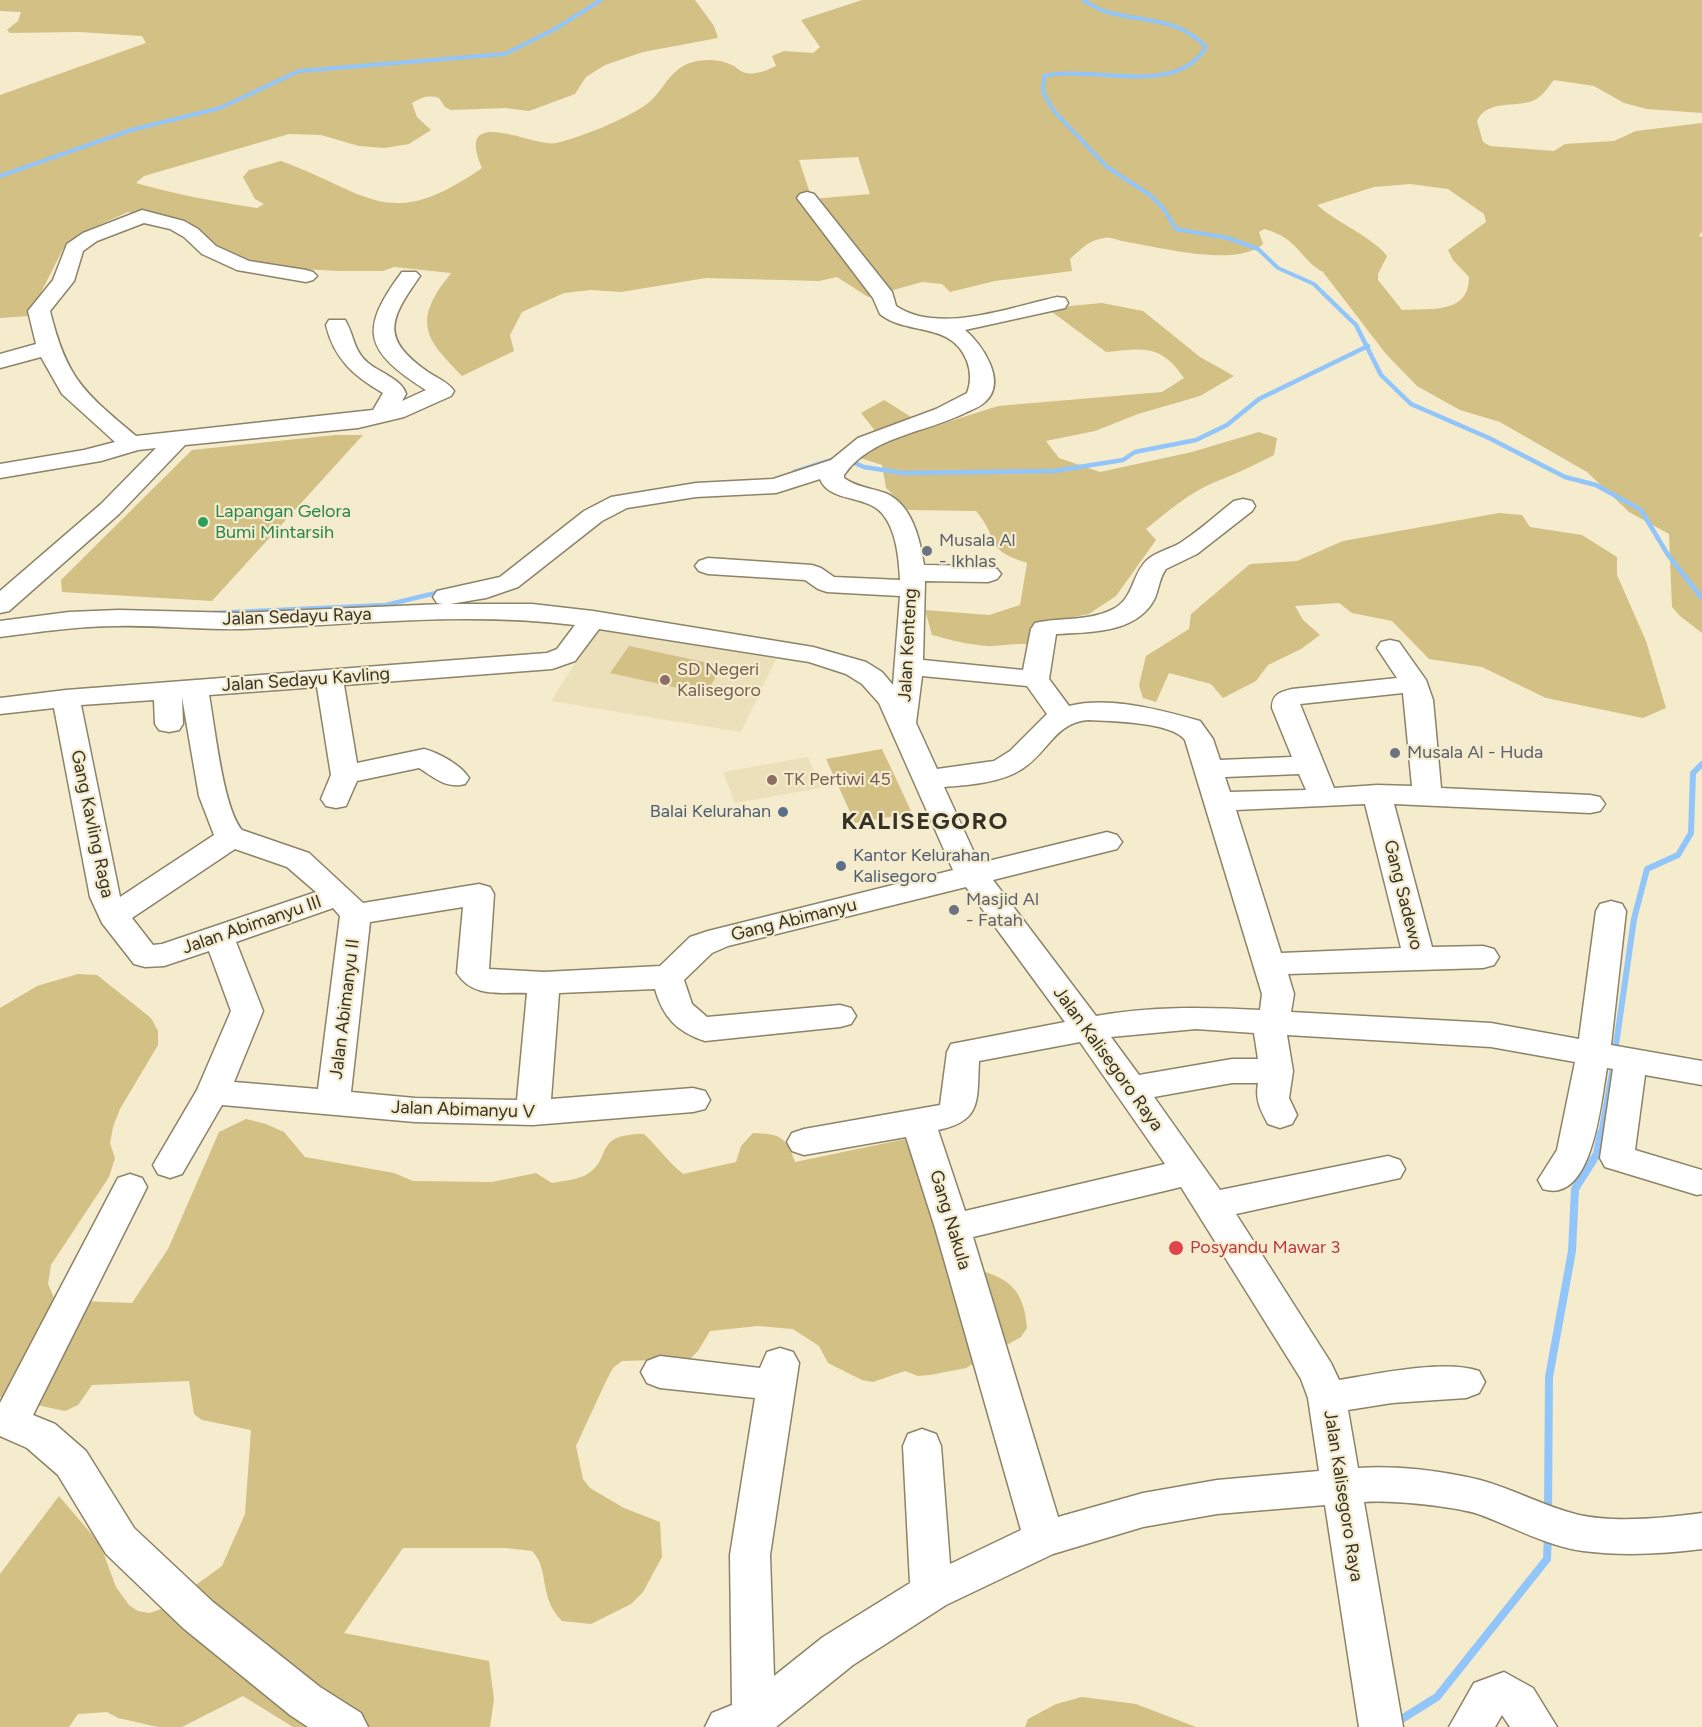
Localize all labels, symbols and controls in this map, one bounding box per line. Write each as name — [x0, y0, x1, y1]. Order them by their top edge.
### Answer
place label: Lapangan Gelora Bumi Mintarsih — [215, 501, 351, 544]
marker: Lapangan Gelora Bumi Mintarsih — [196, 515, 210, 529]
place label: Musala Al - Ikhlas — [939, 530, 1016, 572]
marker: Musala Al - Ikhlas — [920, 544, 934, 558]
street label: Jalan Kenteng — [894, 588, 922, 702]
street label: Jalan Sedayu Raya — [222, 604, 372, 630]
place label: SD Negeri Kalisegoro — [677, 659, 761, 702]
street label: Jalan Sedayu Kavling — [221, 663, 391, 697]
marker: SD Negeri Kalisegoro — [658, 673, 672, 687]
place label: Musala Al - Huda — [1407, 742, 1543, 764]
marker: Musala Al - Huda — [1388, 746, 1402, 760]
street label: Gang Kavling Raga — [66, 748, 118, 900]
place label: TK Pertiwi 45 — [784, 769, 891, 791]
marker: TK Pertiwi 45 — [765, 773, 779, 787]
place label: Balai Kelurahan — [650, 801, 771, 823]
marker: Balai Kelurahan — [776, 805, 790, 819]
district label: KALISEGORO — [841, 808, 1009, 836]
street label: Gang Sadewo — [1379, 838, 1427, 952]
place label: Kantor Kelurahan Kalisegoro — [853, 845, 990, 888]
marker: Kantor Kelurahan Kalisegoro — [834, 859, 848, 873]
place label: Masjid Al - Fatah — [966, 889, 1039, 932]
street label: Jalan Abimanyu III — [179, 891, 325, 959]
street label: Gang Abimanyu — [729, 894, 859, 946]
marker: Masjid Al - Fatah — [947, 903, 961, 917]
street label: Jalan Abimanyu II — [326, 938, 364, 1080]
street label: Jalan Kalisegoro Raya — [1048, 983, 1168, 1135]
street label: Jalan Abimanyu V — [391, 1097, 535, 1123]
street label: Gang Nakula — [925, 1168, 975, 1272]
place label: Posyandu Mawar 3 — [1190, 1237, 1340, 1259]
marker: Posyandu Mawar 3 — [1167, 1239, 1185, 1257]
street label: Jalan Kalisegoro Raya — [1319, 1409, 1367, 1583]

